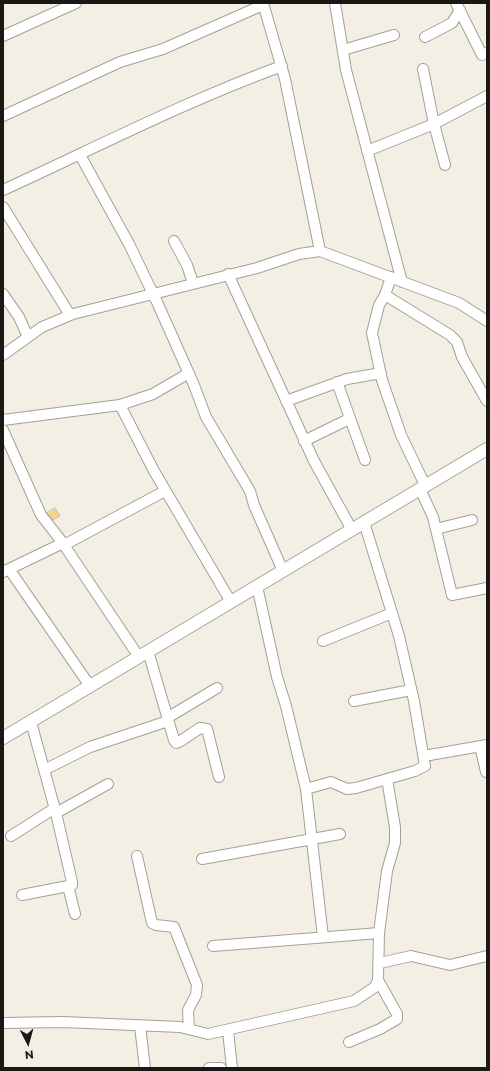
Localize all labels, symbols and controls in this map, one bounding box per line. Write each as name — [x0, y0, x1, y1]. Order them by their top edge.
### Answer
north arrow — [8, 1023, 48, 1063]
text: N — [24, 1048, 34, 1062]

